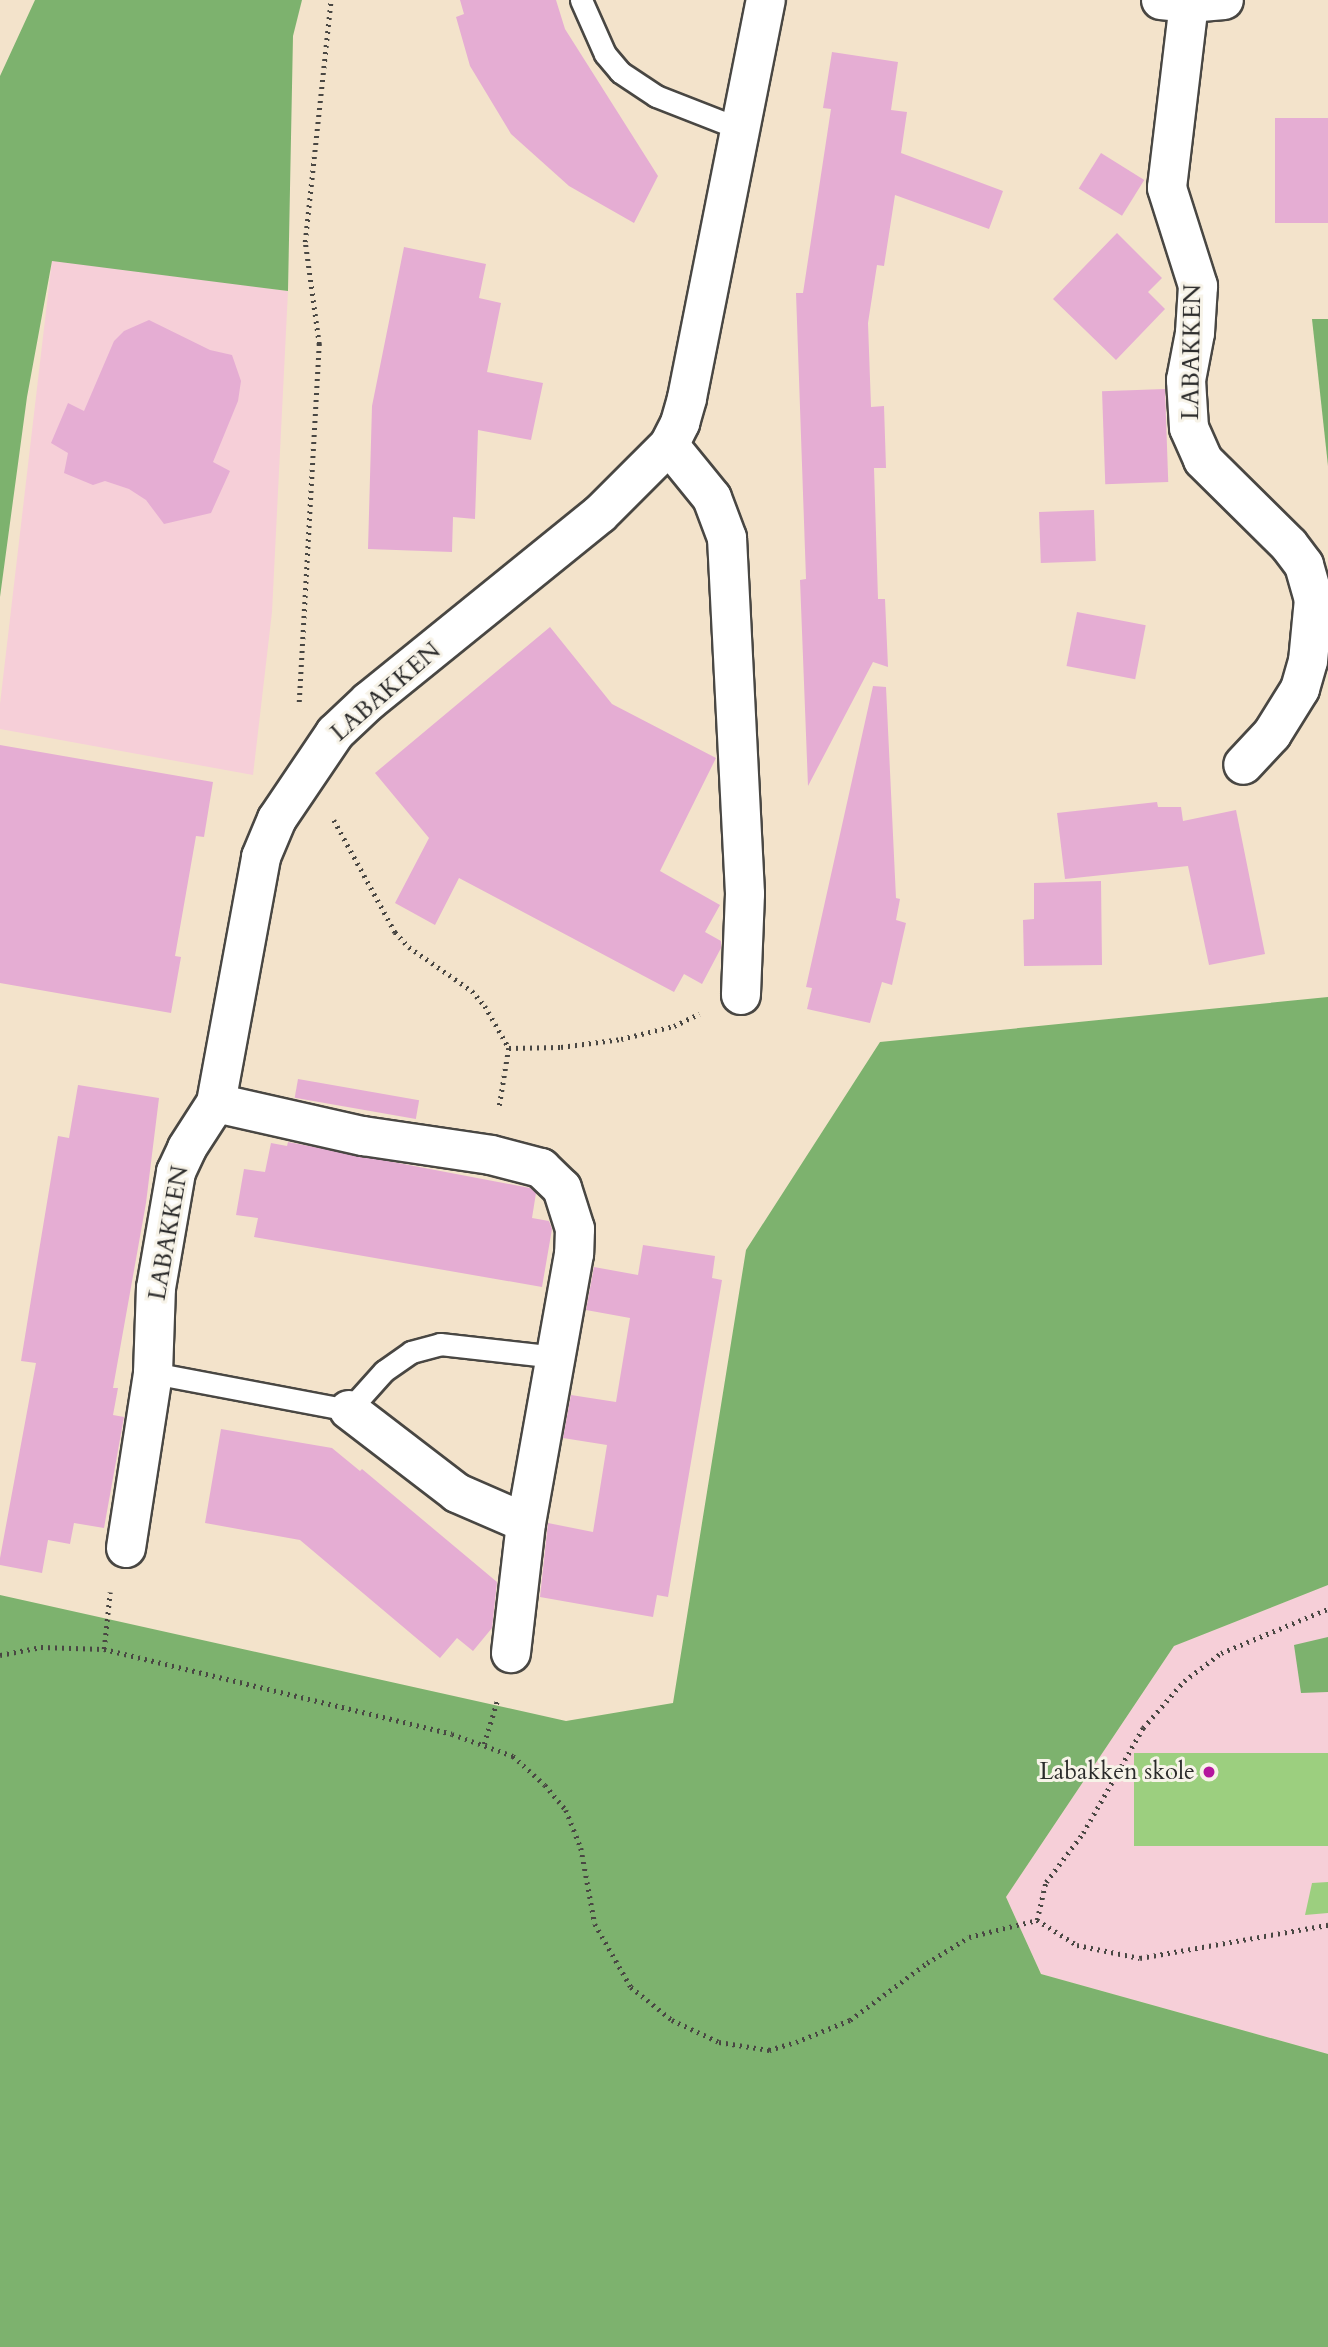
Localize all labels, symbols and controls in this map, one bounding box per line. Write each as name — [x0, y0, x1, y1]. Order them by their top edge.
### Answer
street label: LABAKKEN — [1176, 284, 1208, 420]
street label: LABAKKEN — [325, 637, 447, 747]
street label: LABAKKEN — [143, 1164, 195, 1302]
place label: Labakken skole — [1039, 1758, 1195, 1786]
marker: Labakken skole — [1201, 1764, 1217, 1780]

